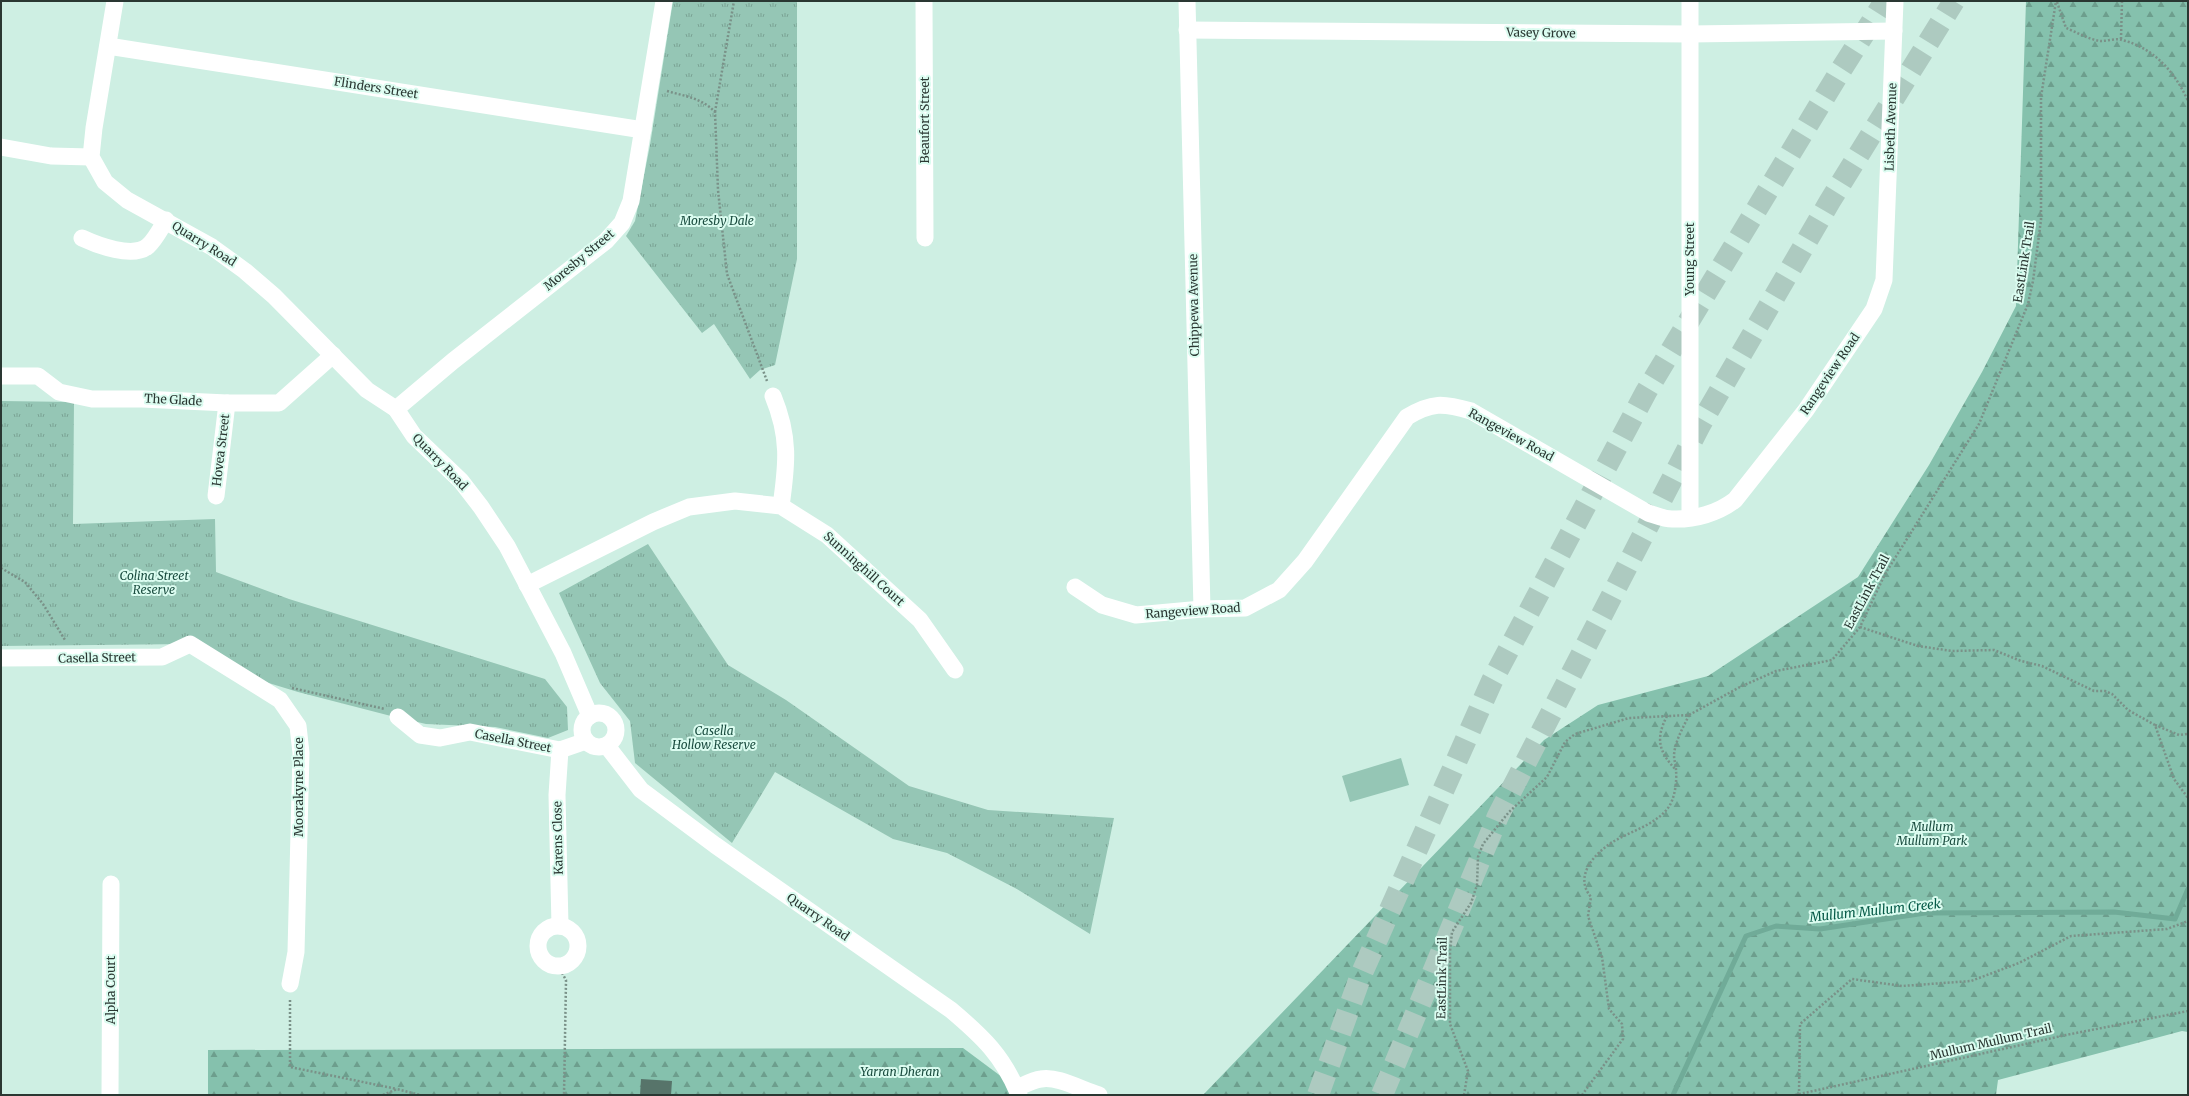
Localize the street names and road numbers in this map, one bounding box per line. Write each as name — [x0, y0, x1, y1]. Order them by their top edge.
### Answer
street label: Vasey Grove — [1505, 24, 1576, 41]
street label: Flinders Street — [333, 73, 419, 102]
street label: Beaufort Street — [917, 76, 932, 163]
street label: Lisbeth Avenue — [1881, 83, 1900, 171]
street label: Quarry Road — [169, 218, 239, 269]
street label: EastLink Trail — [2010, 220, 2037, 304]
street label: Young Street — [1682, 222, 1697, 297]
street label: Moresby Street — [540, 226, 617, 293]
street label: Chippewa Avenue — [1185, 254, 1202, 356]
street label: Rangeview Road — [1797, 330, 1862, 417]
street label: The Glade — [144, 390, 202, 409]
street label: Rangeview Road — [1466, 405, 1557, 464]
street label: Hovea Street — [209, 413, 232, 487]
street label: Quarry Road — [410, 430, 471, 493]
street label: Sunninghill Court — [821, 528, 908, 609]
street label: EastLink Trail — [1841, 552, 1893, 632]
street label: Rangeview Road — [1145, 600, 1241, 621]
street label: Casella Street — [58, 649, 136, 666]
street label: Casella Street — [474, 726, 553, 755]
street label: Moorakyne Place — [291, 737, 306, 837]
street label: Karens Close — [549, 801, 566, 875]
street label: Quarry Road — [784, 890, 852, 944]
street label: EastLink Trail — [1433, 936, 1450, 1019]
street label: Alpha Court — [103, 955, 118, 1025]
street label: Mullum Mullum Trail — [1928, 1020, 2054, 1063]

